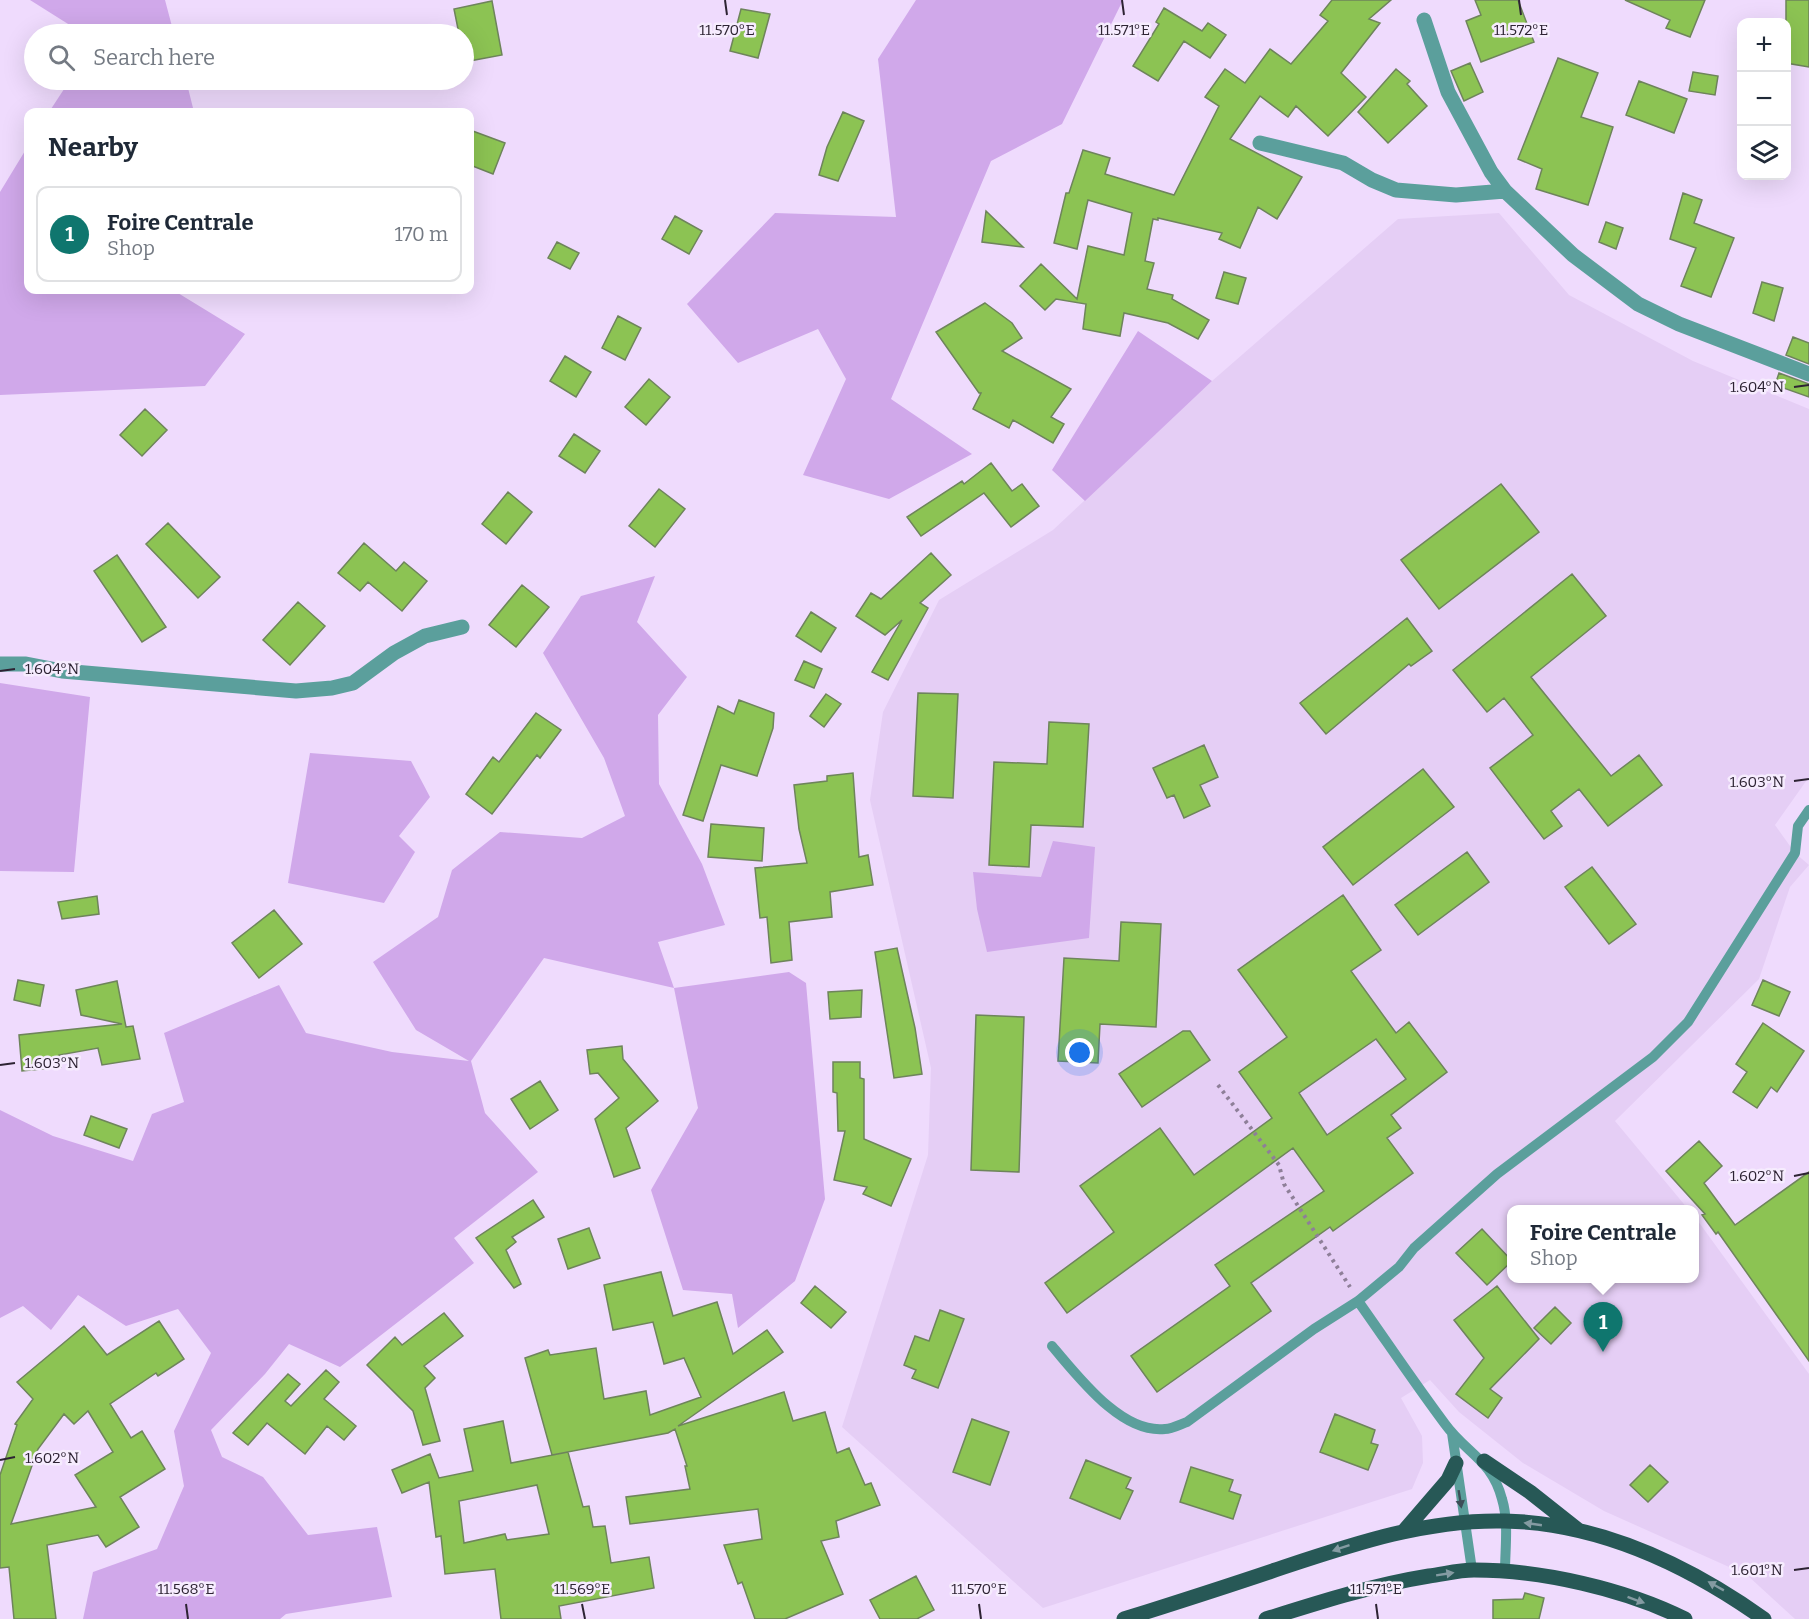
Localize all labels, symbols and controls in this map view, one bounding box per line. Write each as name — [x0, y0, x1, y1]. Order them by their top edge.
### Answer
map controls — [1737, 18, 1791, 180]
button: + — [1737, 18, 1791, 72]
text: 11.570°E — [699, 21, 755, 39]
text: 11.571°E — [1098, 21, 1150, 39]
text: 11.572°E — [1494, 21, 1548, 39]
search box — [24, 24, 474, 90]
icon: search — [45, 41, 78, 74]
text: Search here — [93, 44, 215, 71]
button: − — [1737, 72, 1791, 126]
button: layers — [1737, 126, 1791, 180]
text: Nearby — [48, 132, 138, 163]
text: Foire Centrale — [107, 209, 253, 236]
text: 1 — [65, 222, 74, 246]
text: 170 m — [395, 222, 448, 246]
text: Shop — [107, 236, 155, 260]
text: 1.604°N — [1730, 378, 1784, 396]
text: 1.604°N — [25, 660, 79, 678]
text: 1.603°N — [1730, 773, 1784, 791]
your location — [1065, 1038, 1094, 1067]
text: 1.603°N — [25, 1054, 79, 1072]
text: 1.602°N — [1730, 1167, 1784, 1185]
popup — [1507, 1205, 1699, 1283]
text: Foire Centrale — [1530, 1219, 1676, 1246]
text: Shop — [1530, 1246, 1578, 1270]
pin: 1 — [1584, 1302, 1622, 1352]
text: 1.602°N — [25, 1449, 79, 1467]
one-way arrow — [1456, 1489, 1465, 1508]
one-way arrow — [1523, 1519, 1542, 1528]
one-way arrow — [1332, 1544, 1350, 1553]
text: 1.601°N — [1731, 1561, 1783, 1579]
one-way arrow — [1435, 1569, 1454, 1578]
text: 11.568°E — [157, 1580, 215, 1598]
text: 11.569°E — [554, 1580, 610, 1598]
text: 11.570°E — [951, 1580, 1007, 1598]
text: 11.571°E — [1350, 1580, 1402, 1598]
one-way arrow — [1707, 1581, 1724, 1591]
one-way arrow — [1627, 1596, 1645, 1606]

